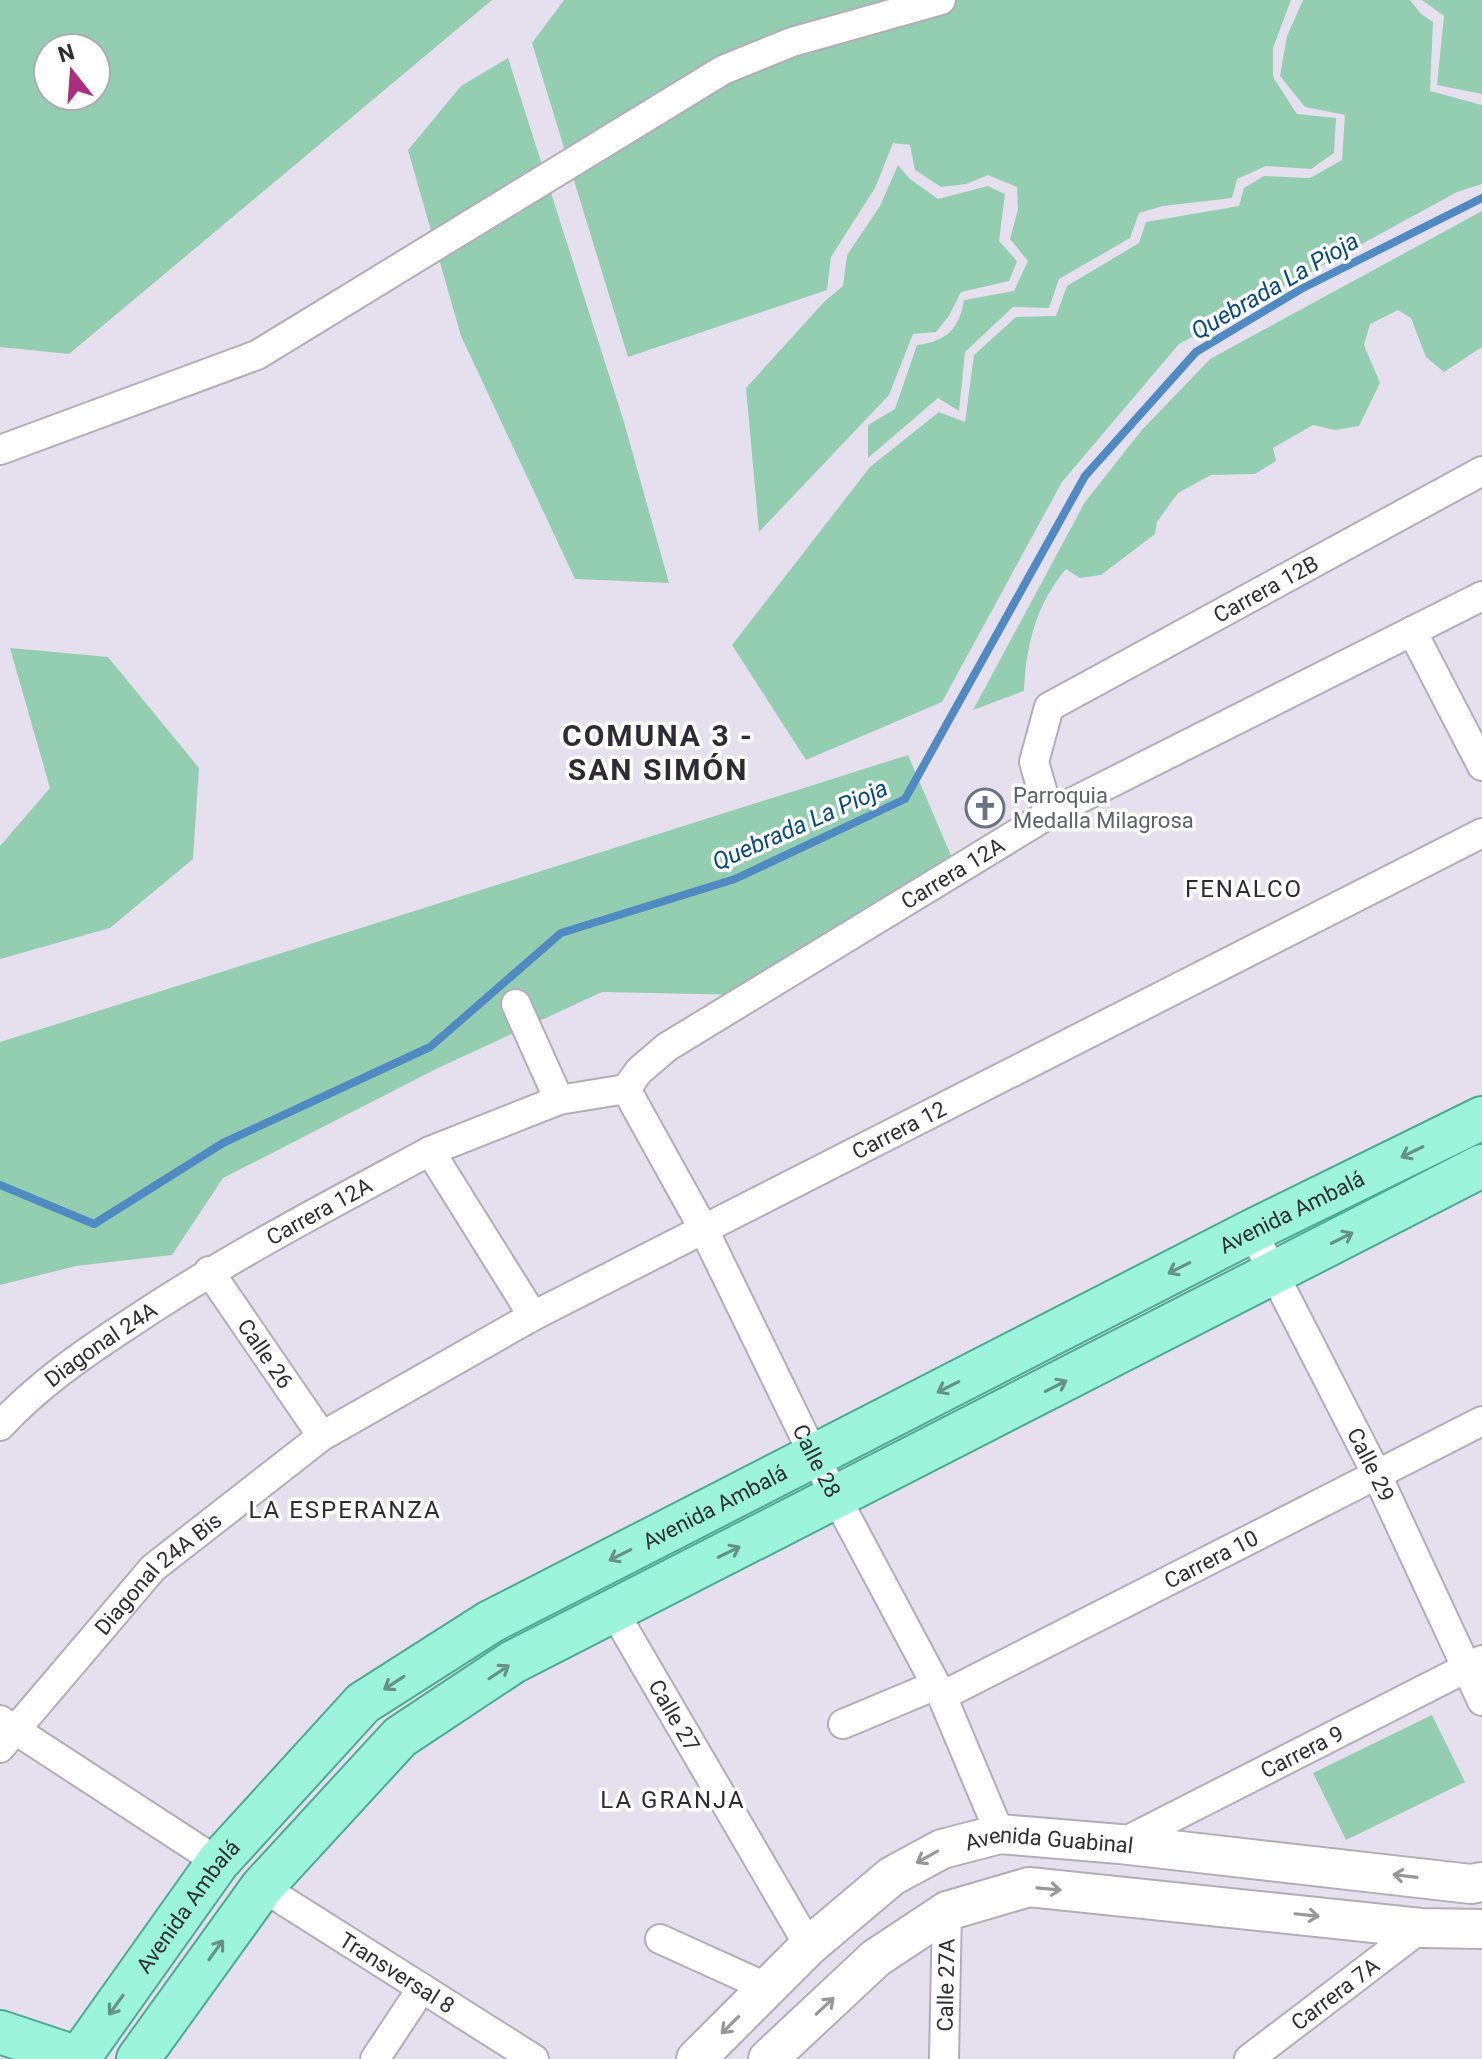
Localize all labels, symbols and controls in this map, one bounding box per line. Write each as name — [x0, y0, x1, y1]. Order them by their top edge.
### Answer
north arrow — [32, 32, 112, 112]
text: N — [55, 39, 77, 68]
water label: Quebrada La Pioja — [1186, 227, 1364, 345]
street label: Carrera 12B — [1209, 550, 1323, 628]
district label: COMUNA 3 - SAN SIMÓN — [562, 718, 754, 787]
water label: Quebrada La Pioja — [708, 774, 892, 876]
place label: Parroquia Medalla Milagrosa — [1013, 783, 1194, 833]
church icon: Parroquia Medalla Milagrosa — [964, 787, 1006, 829]
street label: Carrera 12A — [896, 832, 1009, 914]
district label: FENALCO — [1185, 875, 1303, 903]
street label: Carrera 12 — [848, 1096, 950, 1164]
one-way arrow — [1400, 1145, 1424, 1160]
street label: Avenida Ambalá — [1215, 1165, 1368, 1258]
street label: Carrera 12A — [262, 1172, 377, 1250]
one-way arrow — [1330, 1230, 1354, 1245]
one-way arrow — [1168, 1261, 1192, 1276]
street label: Diagonal 24A — [40, 1296, 162, 1392]
street label: Calle 26 — [233, 1314, 298, 1393]
one-way arrow — [1043, 1378, 1067, 1394]
one-way arrow — [937, 1379, 960, 1395]
street label: Calle 28 — [788, 1420, 846, 1502]
street label: Calle 29 — [1342, 1423, 1400, 1505]
street label: Avenida Ambalá — [638, 1459, 791, 1554]
district label: LA ESPERANZA — [248, 1496, 442, 1524]
street label: Diagonal 24A Bis — [89, 1507, 226, 1640]
street label: Carrera 10 — [1160, 1525, 1262, 1593]
one-way arrow — [717, 1544, 741, 1559]
one-way arrow — [609, 1548, 632, 1563]
one-way arrow — [487, 1664, 509, 1680]
street label: Calle 27 — [644, 1675, 705, 1756]
one-way arrow — [383, 1676, 406, 1692]
street label: Carrera 9 — [1256, 1720, 1347, 1783]
district label: LA GRANJA — [600, 1786, 746, 1814]
street label: Avenida Guabinal — [962, 1822, 1135, 1858]
street label: Avenida Ambalá — [131, 1835, 245, 1978]
one-way arrow — [916, 1849, 939, 1865]
one-way arrow — [1392, 1869, 1419, 1884]
one-way arrow — [1035, 1881, 1062, 1896]
one-way arrow — [1293, 1908, 1320, 1923]
street label: Transversal 8 — [335, 1927, 459, 2018]
street label: Calle 27A — [932, 1937, 959, 2032]
one-way arrow — [208, 1940, 225, 1962]
street label: Carrera 7A — [1286, 1952, 1384, 2035]
one-way arrow — [108, 1994, 124, 2016]
one-way arrow — [815, 1997, 835, 2015]
one-way arrow — [721, 2015, 740, 2034]

